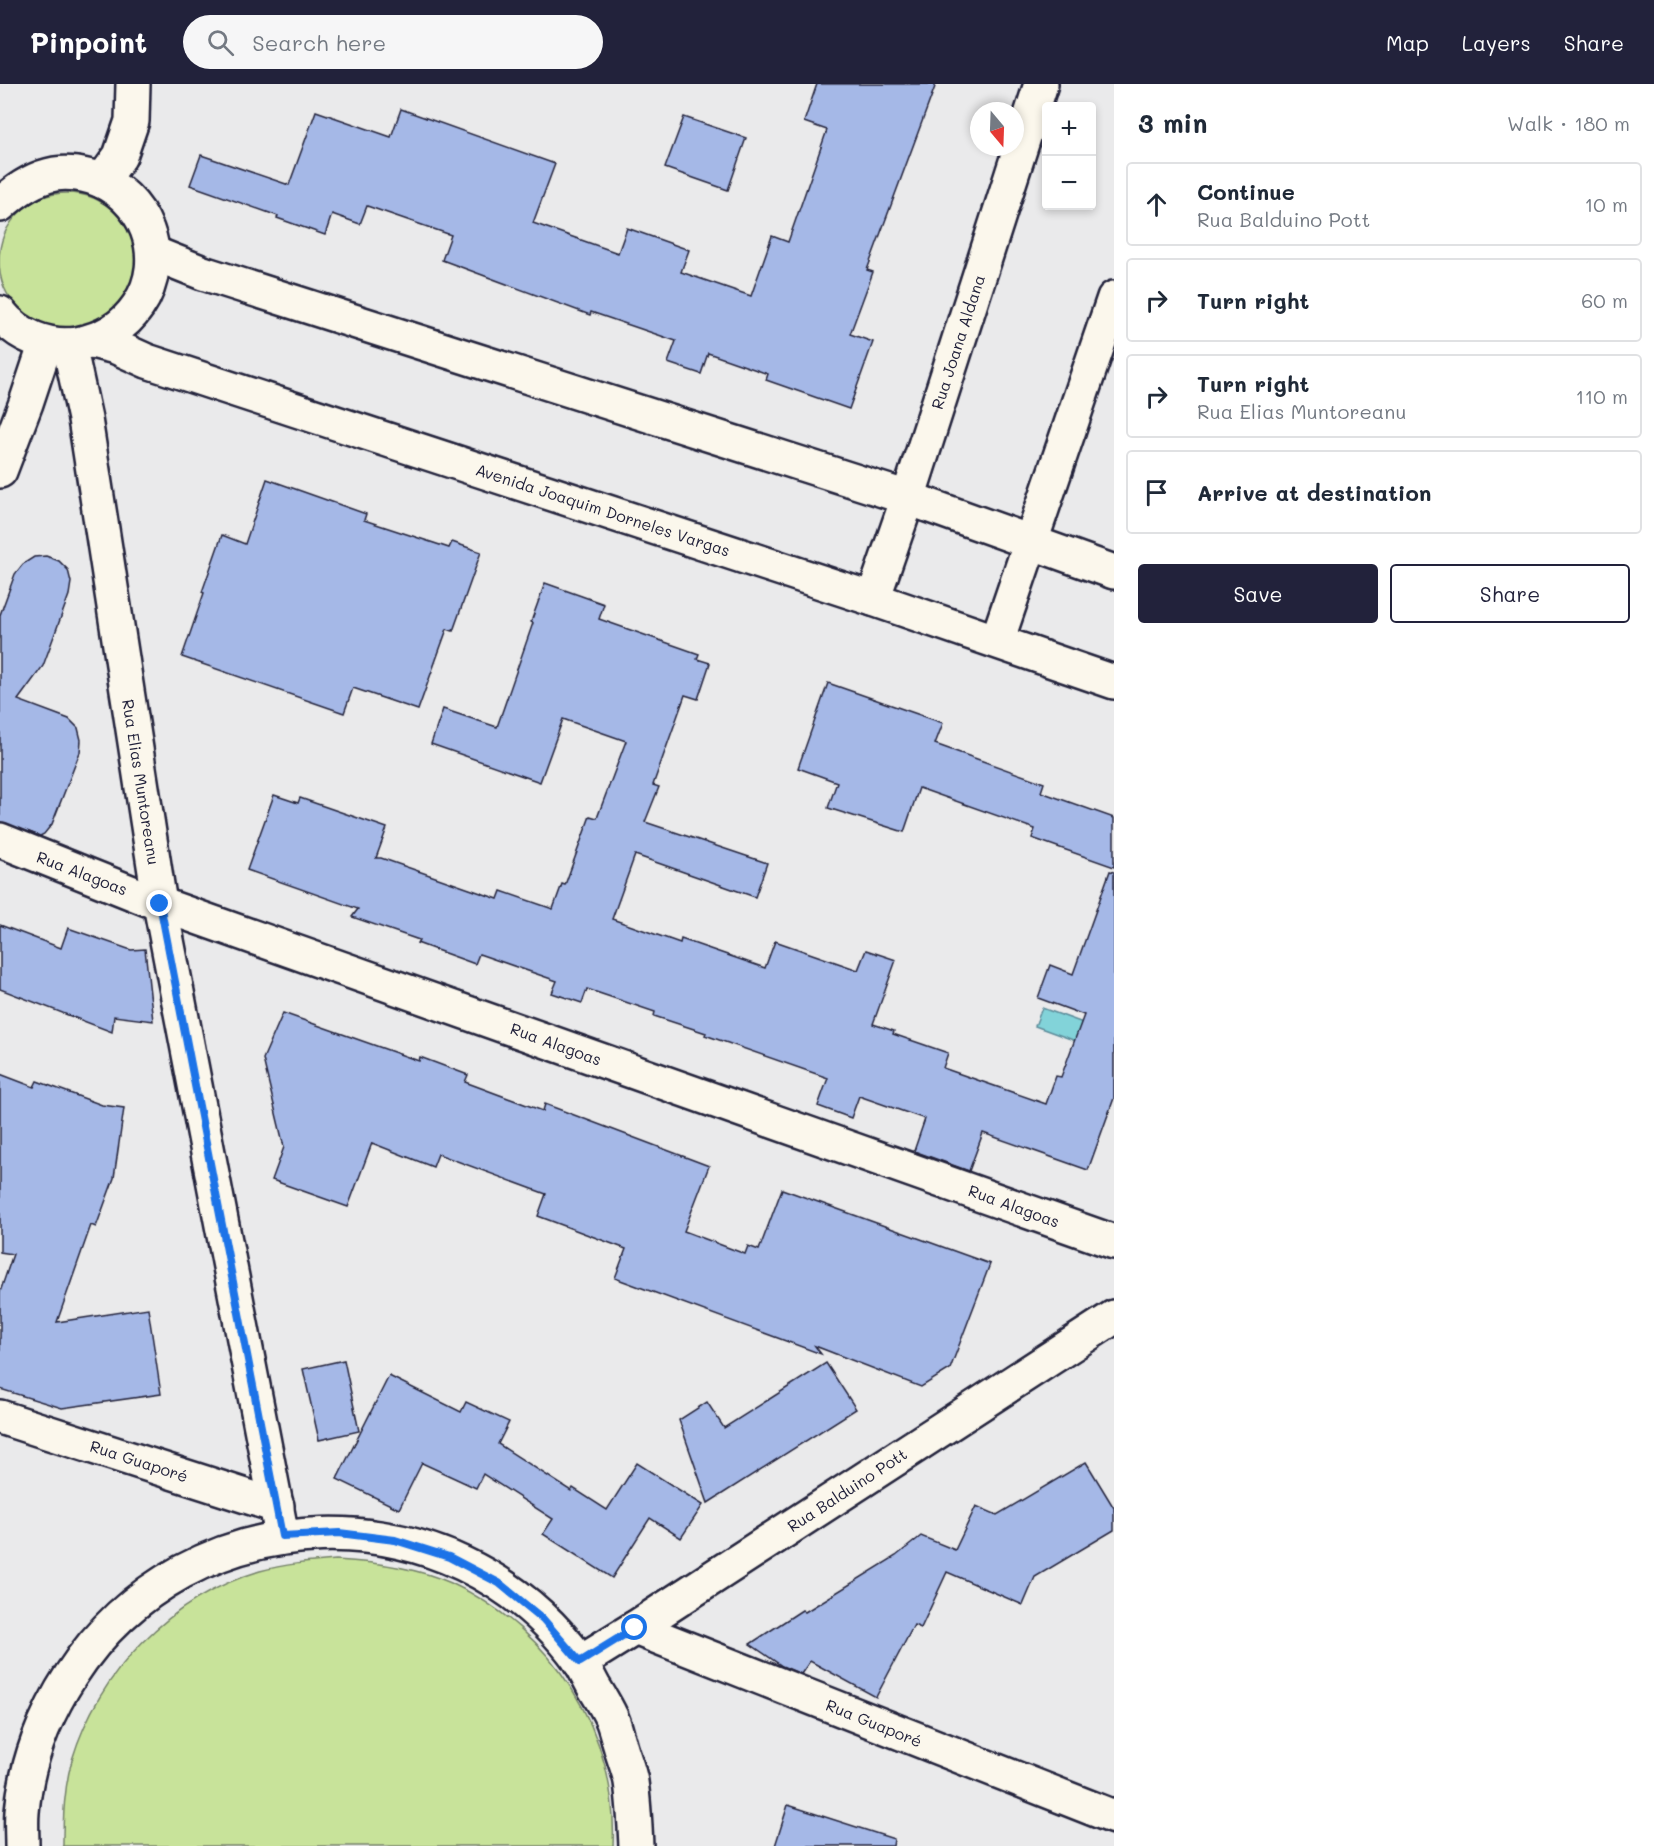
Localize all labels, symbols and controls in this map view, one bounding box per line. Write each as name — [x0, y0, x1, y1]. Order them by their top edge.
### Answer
search box — [183, 15, 603, 69]
text: Pinpoint — [30, 24, 147, 60]
icon: search — [204, 26, 237, 59]
text: Search here — [252, 28, 386, 57]
text: Map — [1386, 29, 1429, 56]
text: Layers — [1462, 29, 1531, 56]
text: Share — [1564, 29, 1624, 56]
north arrow — [970, 102, 1024, 156]
map controls — [1042, 102, 1096, 210]
button: + — [1042, 102, 1096, 156]
text: 3 min — [1138, 106, 1207, 140]
text: Walk · 180 m — [1507, 110, 1630, 136]
button: − — [1042, 156, 1096, 210]
text: Continue — [1197, 177, 1295, 206]
icon: ahead — [1140, 188, 1173, 221]
text: 10 m — [1584, 191, 1628, 217]
text: Rua Balduino Pott — [1197, 206, 1370, 232]
street label: Rua Joana Aldana — [926, 272, 989, 412]
icon: right — [1140, 284, 1173, 317]
text: Turn right — [1197, 286, 1309, 315]
text: 60 m — [1581, 287, 1628, 313]
text: Turn right — [1197, 369, 1309, 398]
icon: right — [1140, 380, 1173, 413]
text: 110 m — [1575, 383, 1628, 409]
text: Rua Elias Muntoreanu — [1197, 398, 1406, 424]
street label: Avenida Joaquim Dorneles Vargas — [473, 458, 733, 561]
icon: arrive — [1140, 476, 1173, 509]
text: Arrive at destination — [1197, 478, 1432, 507]
button: Save — [1138, 564, 1378, 623]
button: Share — [1390, 564, 1630, 623]
street label: Rua Elias Muntoreanu — [118, 698, 165, 866]
street label: Rua Alagoas — [34, 846, 131, 899]
route end — [146, 890, 172, 916]
street label: Rua Alagoas — [508, 1017, 605, 1070]
street label: Rua Alagoas — [966, 1179, 1063, 1232]
street label: Rua Guaporé — [87, 1435, 191, 1486]
street label: Rua Balduino Pott — [783, 1443, 911, 1536]
route start — [621, 1614, 647, 1640]
street label: Rua Guaporé — [823, 1694, 925, 1751]

